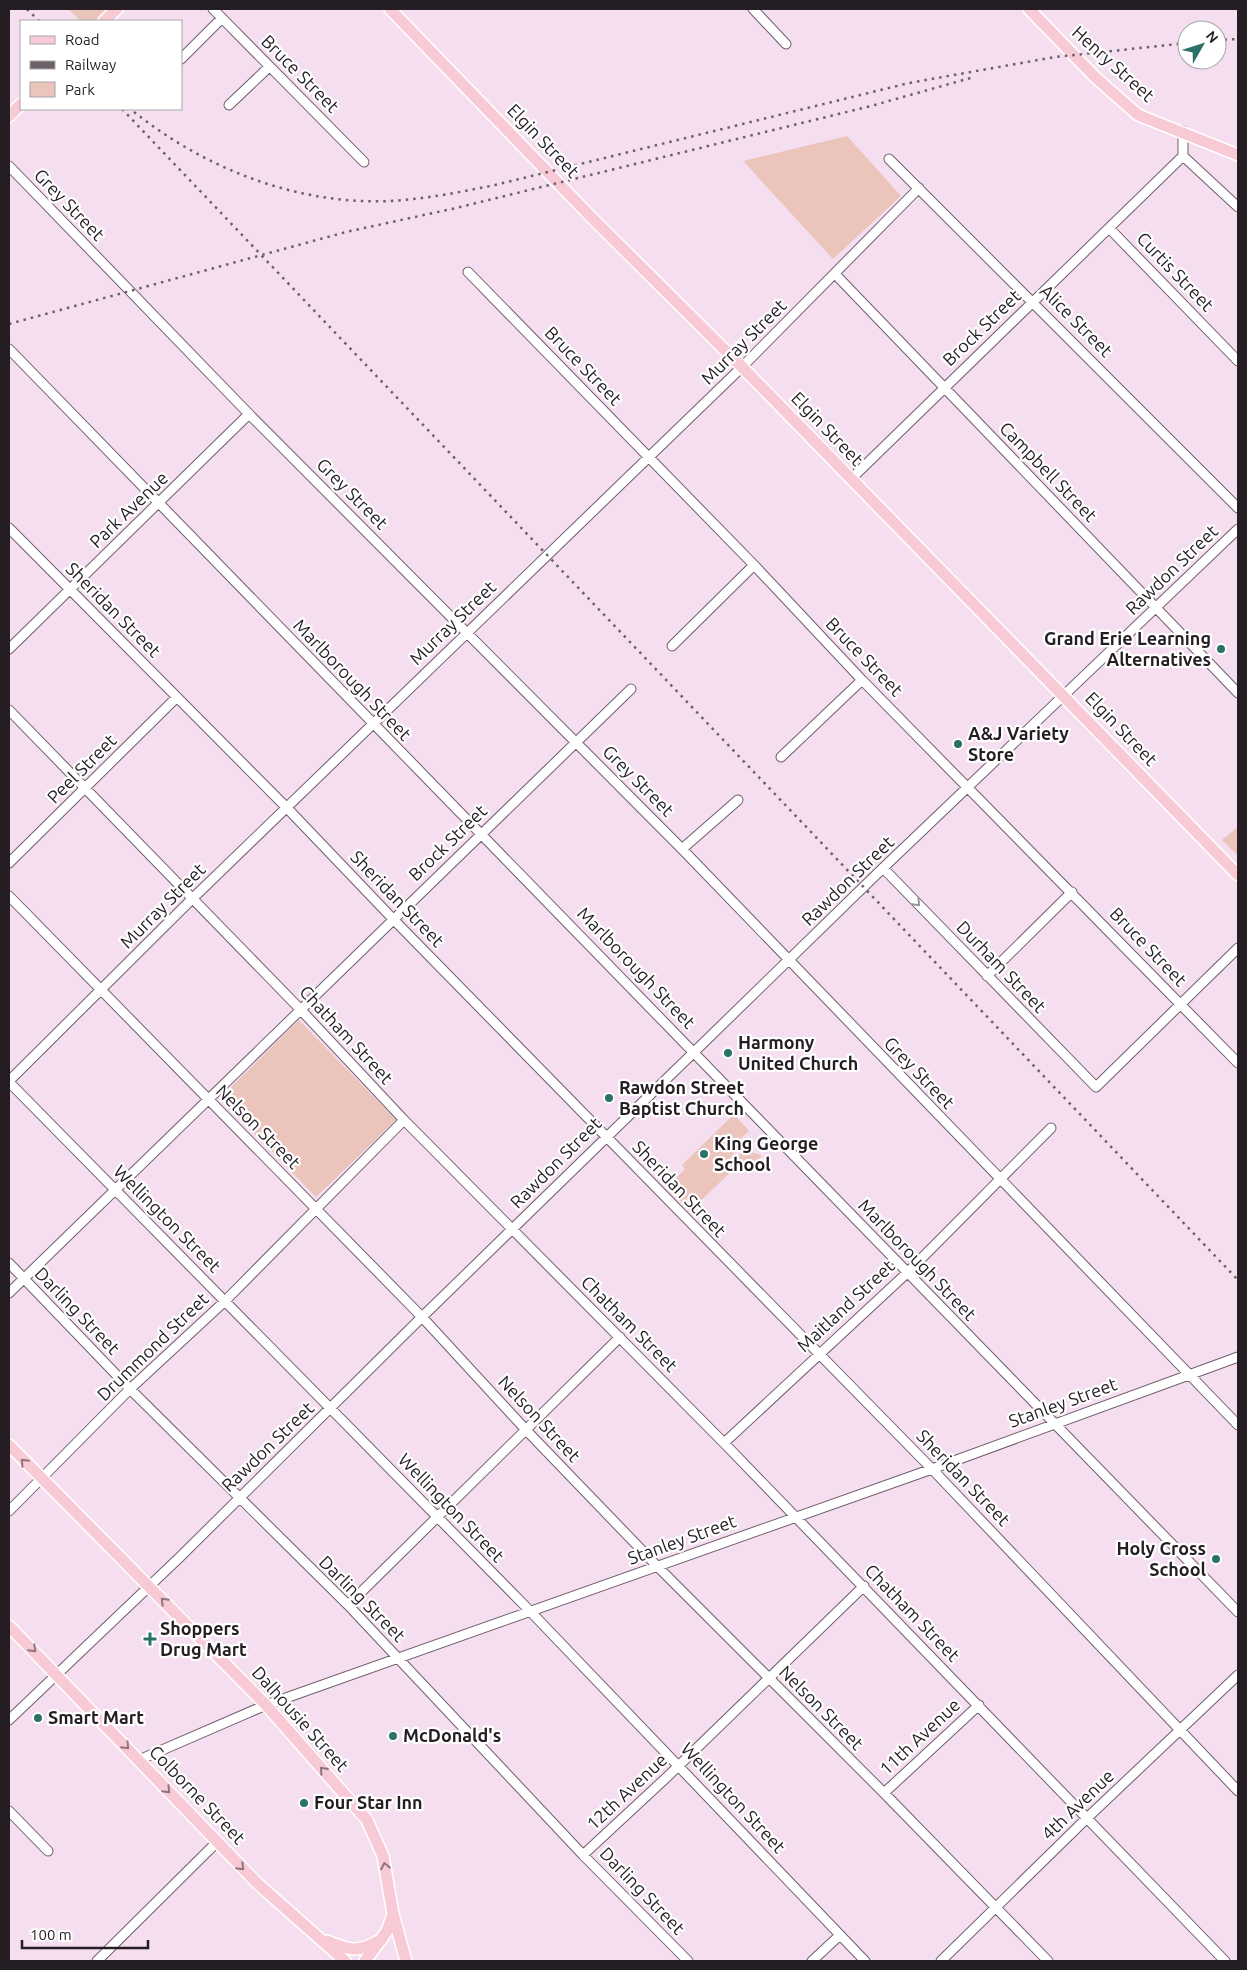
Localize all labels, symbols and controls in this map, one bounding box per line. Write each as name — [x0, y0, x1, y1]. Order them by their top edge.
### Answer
legend — [20, 20, 182, 110]
north arrow — [1177, 20, 1227, 70]
street label: Henry Street — [1069, 21, 1159, 105]
text: N — [1203, 28, 1222, 46]
street label: Bruce Street — [258, 30, 344, 116]
text: Road — [65, 31, 100, 48]
text: Railway — [65, 56, 116, 73]
text: Park — [65, 81, 95, 98]
street label: Elgin Street — [504, 99, 584, 181]
street label: Grey Street — [31, 164, 109, 244]
street label: Curtis Street — [1133, 228, 1218, 315]
street label: Alice Street — [1037, 280, 1117, 360]
street label: Brock Street — [938, 285, 1024, 369]
street label: Murray Street — [697, 295, 790, 388]
street label: Bruce Street — [541, 322, 626, 409]
street label: Elgin Street — [788, 387, 868, 469]
street label: Campbell Street — [996, 417, 1101, 525]
street label: Grey Street — [313, 454, 392, 533]
street label: Park Avenue — [85, 467, 171, 551]
street label: Rawdon Street — [1121, 520, 1221, 618]
street label: Sheridan Street — [62, 558, 165, 661]
street label: Murray Street — [405, 576, 499, 668]
street label: Bruce Street — [822, 613, 907, 700]
street label: Marlborough Street — [290, 615, 416, 744]
place label: Grand Erie Learning Alternatives — [1044, 628, 1211, 669]
marker: Grand Erie Learning Alternatives — [1215, 643, 1227, 655]
street label: Elgin Street — [1082, 687, 1162, 769]
place label: A&J Variety Store — [968, 723, 1069, 764]
street label: Peel Street — [43, 730, 120, 807]
marker: A&J Variety Store — [952, 738, 964, 750]
street label: Grey Street — [599, 741, 678, 820]
street label: Brock Street — [404, 800, 490, 884]
street label: Rawdon Street — [797, 831, 897, 929]
street label: Sheridan Street — [347, 846, 448, 950]
street label: Murray Street — [116, 859, 209, 952]
one-way arrow — [911, 898, 920, 907]
street label: Marlborough Street — [574, 903, 700, 1032]
street label: Bruce Street — [1106, 903, 1191, 990]
street label: Durham Street — [953, 916, 1050, 1016]
street label: Chatham Street — [296, 981, 397, 1088]
place label: Harmony United Church — [738, 1032, 858, 1073]
street label: Grey Street — [881, 1032, 959, 1112]
marker: Harmony United Church — [722, 1047, 734, 1059]
place label: Rawdon Street Baptist Church — [619, 1077, 744, 1118]
street label: Nelson Street — [213, 1080, 305, 1172]
marker: Rawdon Street Baptist Church — [603, 1092, 615, 1104]
street label: Rawdon Street — [506, 1113, 605, 1212]
place label: King George School — [714, 1133, 819, 1174]
street label: Sheridan Street — [629, 1136, 730, 1240]
marker: King George School — [698, 1148, 710, 1160]
street label: Wellington Street — [110, 1161, 225, 1276]
street label: Marlborough Street — [855, 1195, 981, 1324]
street label: Maitland Street — [793, 1255, 898, 1355]
street label: Darling Street — [31, 1263, 124, 1358]
street label: Chatham Street — [578, 1271, 682, 1375]
street label: Drummond Street — [93, 1288, 212, 1404]
street label: Nelson Street — [495, 1371, 585, 1466]
street label: Stanley Street — [1006, 1373, 1120, 1431]
street label: Rawdon Street — [217, 1397, 317, 1495]
street label: Sheridan Street — [913, 1425, 1014, 1529]
street label: Wellington Street — [395, 1449, 509, 1566]
one-way arrow — [21, 1458, 30, 1467]
street label: Stanley Street — [625, 1510, 739, 1568]
place label: Holy Cross School — [1116, 1538, 1207, 1579]
street label: Darling Street — [316, 1551, 410, 1645]
marker: Holy Cross School — [1210, 1553, 1222, 1565]
street label: Chatham Street — [861, 1560, 964, 1665]
one-way arrow — [161, 1598, 170, 1607]
place label: Shoppers Drug Mart — [160, 1618, 247, 1659]
marker: Shoppers Drug Mart — [144, 1633, 156, 1645]
one-way arrow — [27, 1644, 36, 1653]
street label: Nelson Street — [776, 1661, 868, 1753]
street label: Dalhousie Street — [248, 1662, 353, 1775]
street label: 11th Avenue — [875, 1694, 964, 1779]
place label: Smart Mart — [48, 1707, 144, 1727]
marker: Smart Mart — [32, 1712, 44, 1724]
place label: McDonald's — [403, 1725, 501, 1745]
marker: McDonald's — [387, 1730, 399, 1742]
street label: Wellington Street — [678, 1738, 790, 1856]
one-way arrow — [120, 1741, 129, 1750]
street label: Colborne Street — [146, 1741, 250, 1848]
street label: 12th Avenue — [582, 1749, 671, 1834]
street label: 4th Avenue — [1037, 1765, 1117, 1844]
one-way arrow — [320, 1767, 329, 1776]
one-way arrow — [161, 1784, 170, 1793]
place label: Four Star Inn — [314, 1792, 423, 1812]
marker: Four Star Inn — [298, 1797, 310, 1809]
street label: Darling Street — [596, 1843, 689, 1938]
one-way arrow — [235, 1861, 244, 1870]
one-way arrow — [381, 1861, 391, 1870]
scale bar — [22, 1918, 149, 1950]
text: 100 m — [30, 1926, 72, 1943]

